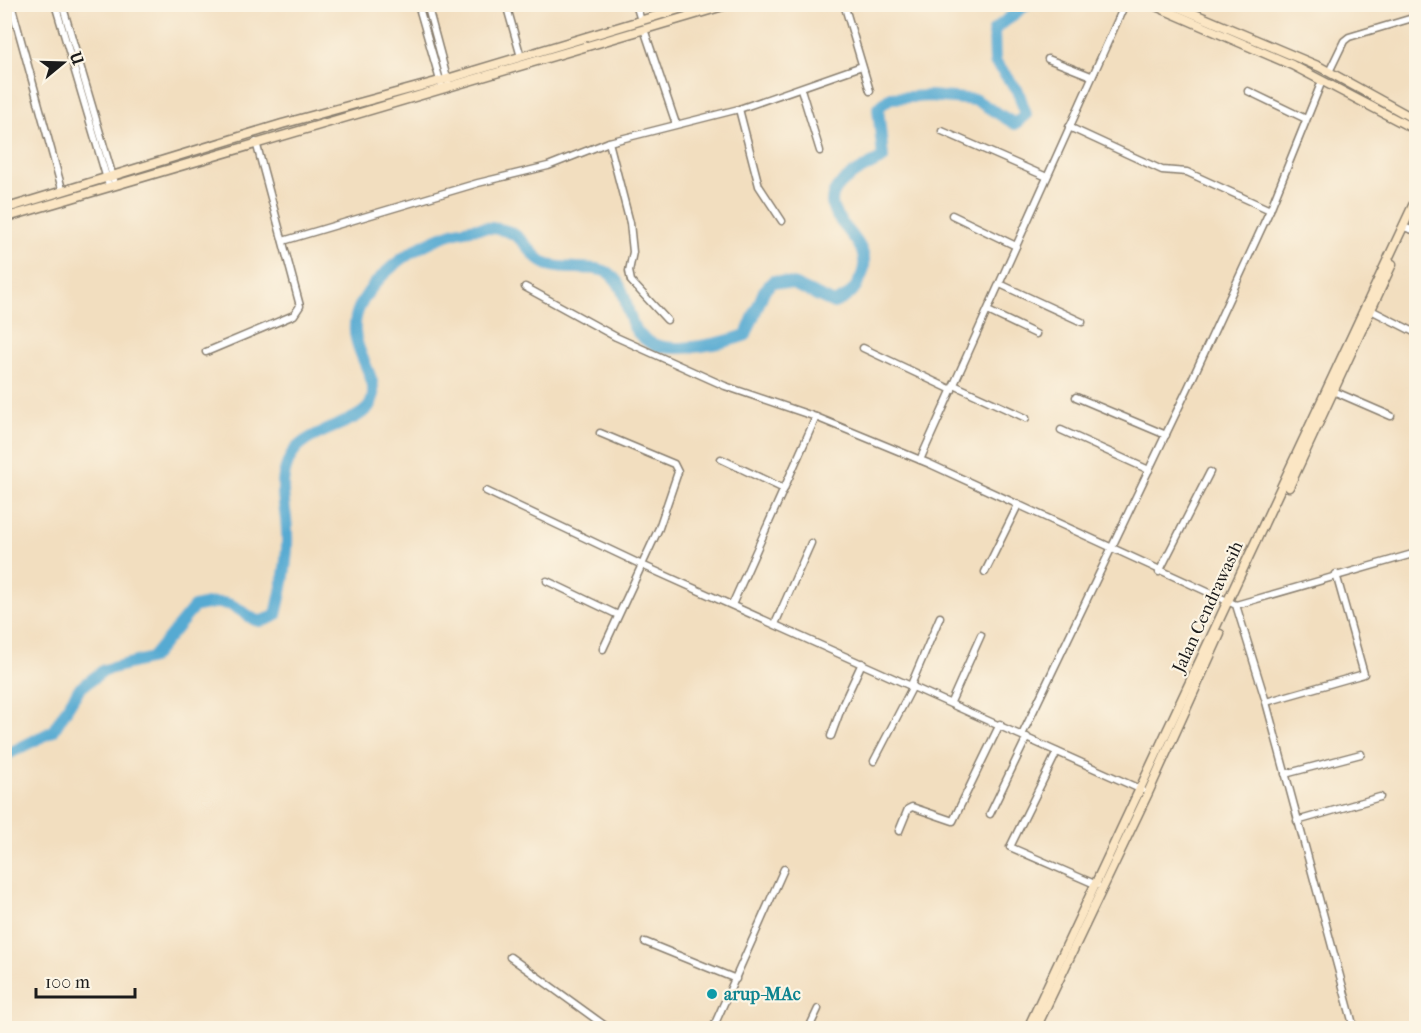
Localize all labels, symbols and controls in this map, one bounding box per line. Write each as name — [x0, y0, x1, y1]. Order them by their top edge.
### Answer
north arrow — [33, 33, 93, 93]
text: U — [65, 48, 88, 68]
street label: Jalan Cendrawasih — [1167, 538, 1248, 678]
scale bar — [36, 961, 135, 999]
text: 100 m — [45, 972, 90, 993]
place label: arup-MAc — [724, 984, 801, 1005]
marker: arup-MAc — [705, 987, 719, 1001]

